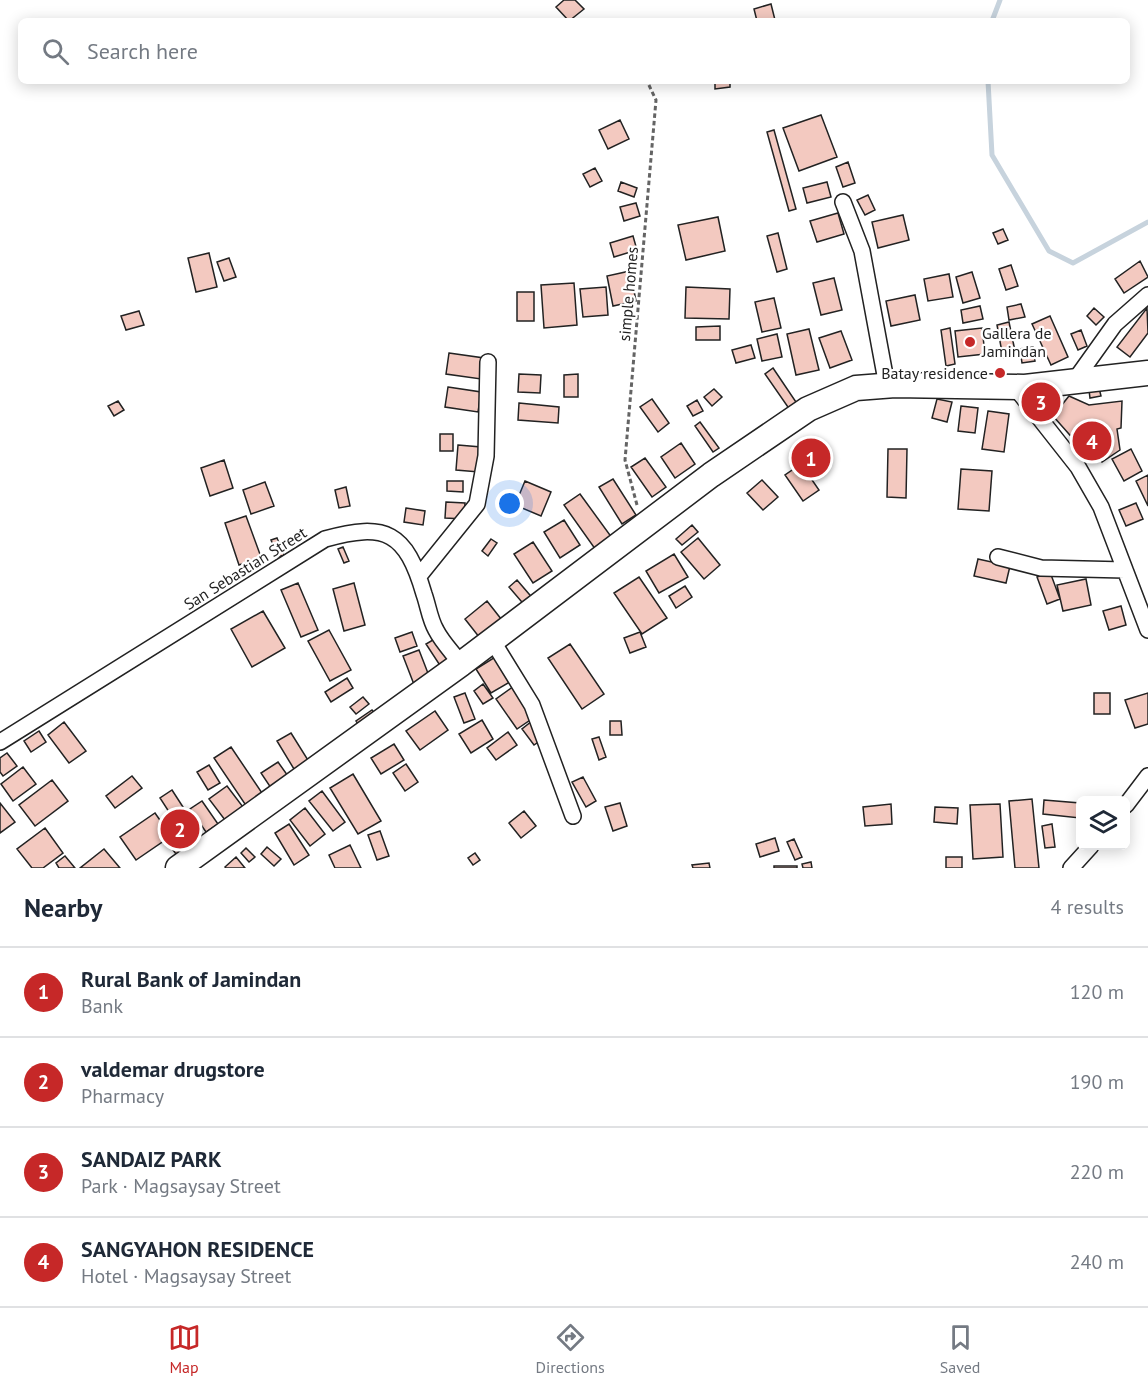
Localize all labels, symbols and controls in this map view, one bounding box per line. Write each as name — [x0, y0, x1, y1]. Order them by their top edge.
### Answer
search box — [18, 18, 1130, 84]
icon: search — [39, 35, 72, 68]
text: Search here — [87, 37, 198, 65]
street label: simple homes — [614, 246, 642, 342]
place label: Gallera de Jamindan — [981, 323, 1052, 361]
marker: Gallera de Jamindan — [963, 335, 977, 349]
place label: Batay residence — [881, 363, 988, 383]
marker: Batay residence — [993, 366, 1007, 380]
pin: 3 — [1022, 380, 1060, 424]
pin: 4 — [1072, 418, 1112, 464]
pin: 1 — [792, 436, 830, 480]
your location — [495, 489, 524, 518]
street label: San Sebastian Street — [180, 522, 311, 614]
map controls — [1076, 796, 1130, 850]
button: layers — [1076, 796, 1130, 850]
pin: 2 — [160, 806, 200, 852]
text: Nearby — [24, 891, 102, 924]
text: 4 results — [1051, 894, 1124, 920]
text: Rural Bank of Jamindan — [81, 965, 301, 993]
text: 1 — [38, 979, 49, 1005]
text: 120 m — [1070, 979, 1124, 1005]
text: Bank — [81, 993, 123, 1019]
text: valdemar drugstore — [81, 1055, 265, 1083]
text: 2 — [38, 1069, 49, 1095]
text: 190 m — [1070, 1069, 1124, 1095]
text: Pharmacy — [81, 1083, 164, 1109]
text: SANDAIZ PARK — [81, 1145, 222, 1173]
text: 3 — [38, 1159, 49, 1185]
text: 220 m — [1070, 1159, 1124, 1185]
text: Park · Magsaysay Street — [81, 1173, 281, 1199]
text: SANGYAHON RESIDENCE — [81, 1235, 314, 1263]
text: 4 — [38, 1249, 49, 1275]
text: 240 m — [1070, 1249, 1124, 1275]
text: Hotel · Magsaysay Street — [81, 1263, 291, 1289]
tab: Map — [168, 1321, 201, 1377]
tab: Directions — [536, 1321, 605, 1377]
tab: Saved — [940, 1321, 980, 1377]

